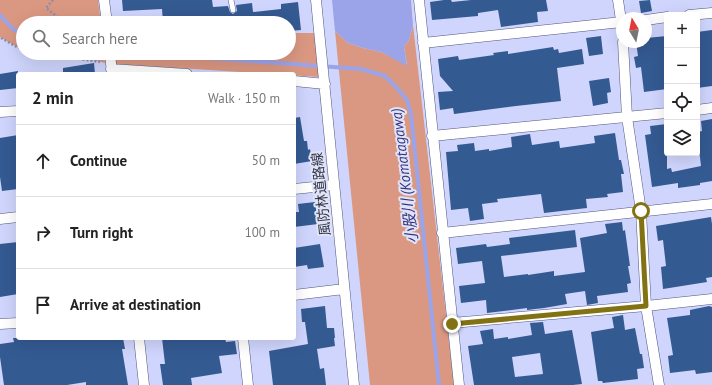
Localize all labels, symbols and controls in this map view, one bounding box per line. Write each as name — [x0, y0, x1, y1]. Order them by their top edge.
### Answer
north arrow — [616, 12, 652, 48]
map controls — [664, 12, 700, 156]
button: + — [664, 12, 700, 48]
search box — [16, 16, 296, 60]
icon: search — [30, 27, 52, 49]
text: Search here — [62, 29, 138, 48]
button: − — [664, 48, 700, 84]
button: locate — [664, 84, 700, 120]
text: 2 min — [32, 87, 73, 109]
text: Walk · 150 m — [208, 90, 280, 107]
water label: 小股川 (Komatagawa) — [386, 107, 422, 245]
button: layers — [664, 120, 700, 156]
icon: ahead — [32, 150, 54, 172]
text: Continue — [70, 151, 127, 170]
street label: 風防林道路線 — [308, 151, 334, 237]
text: 50 m — [252, 152, 280, 169]
route start — [632, 202, 650, 220]
icon: right — [32, 222, 54, 244]
text: Turn right — [70, 223, 133, 242]
text: 100 m — [245, 224, 280, 241]
icon: arrive — [32, 294, 54, 316]
text: Arrive at destination — [70, 295, 201, 314]
route end — [443, 315, 461, 333]

